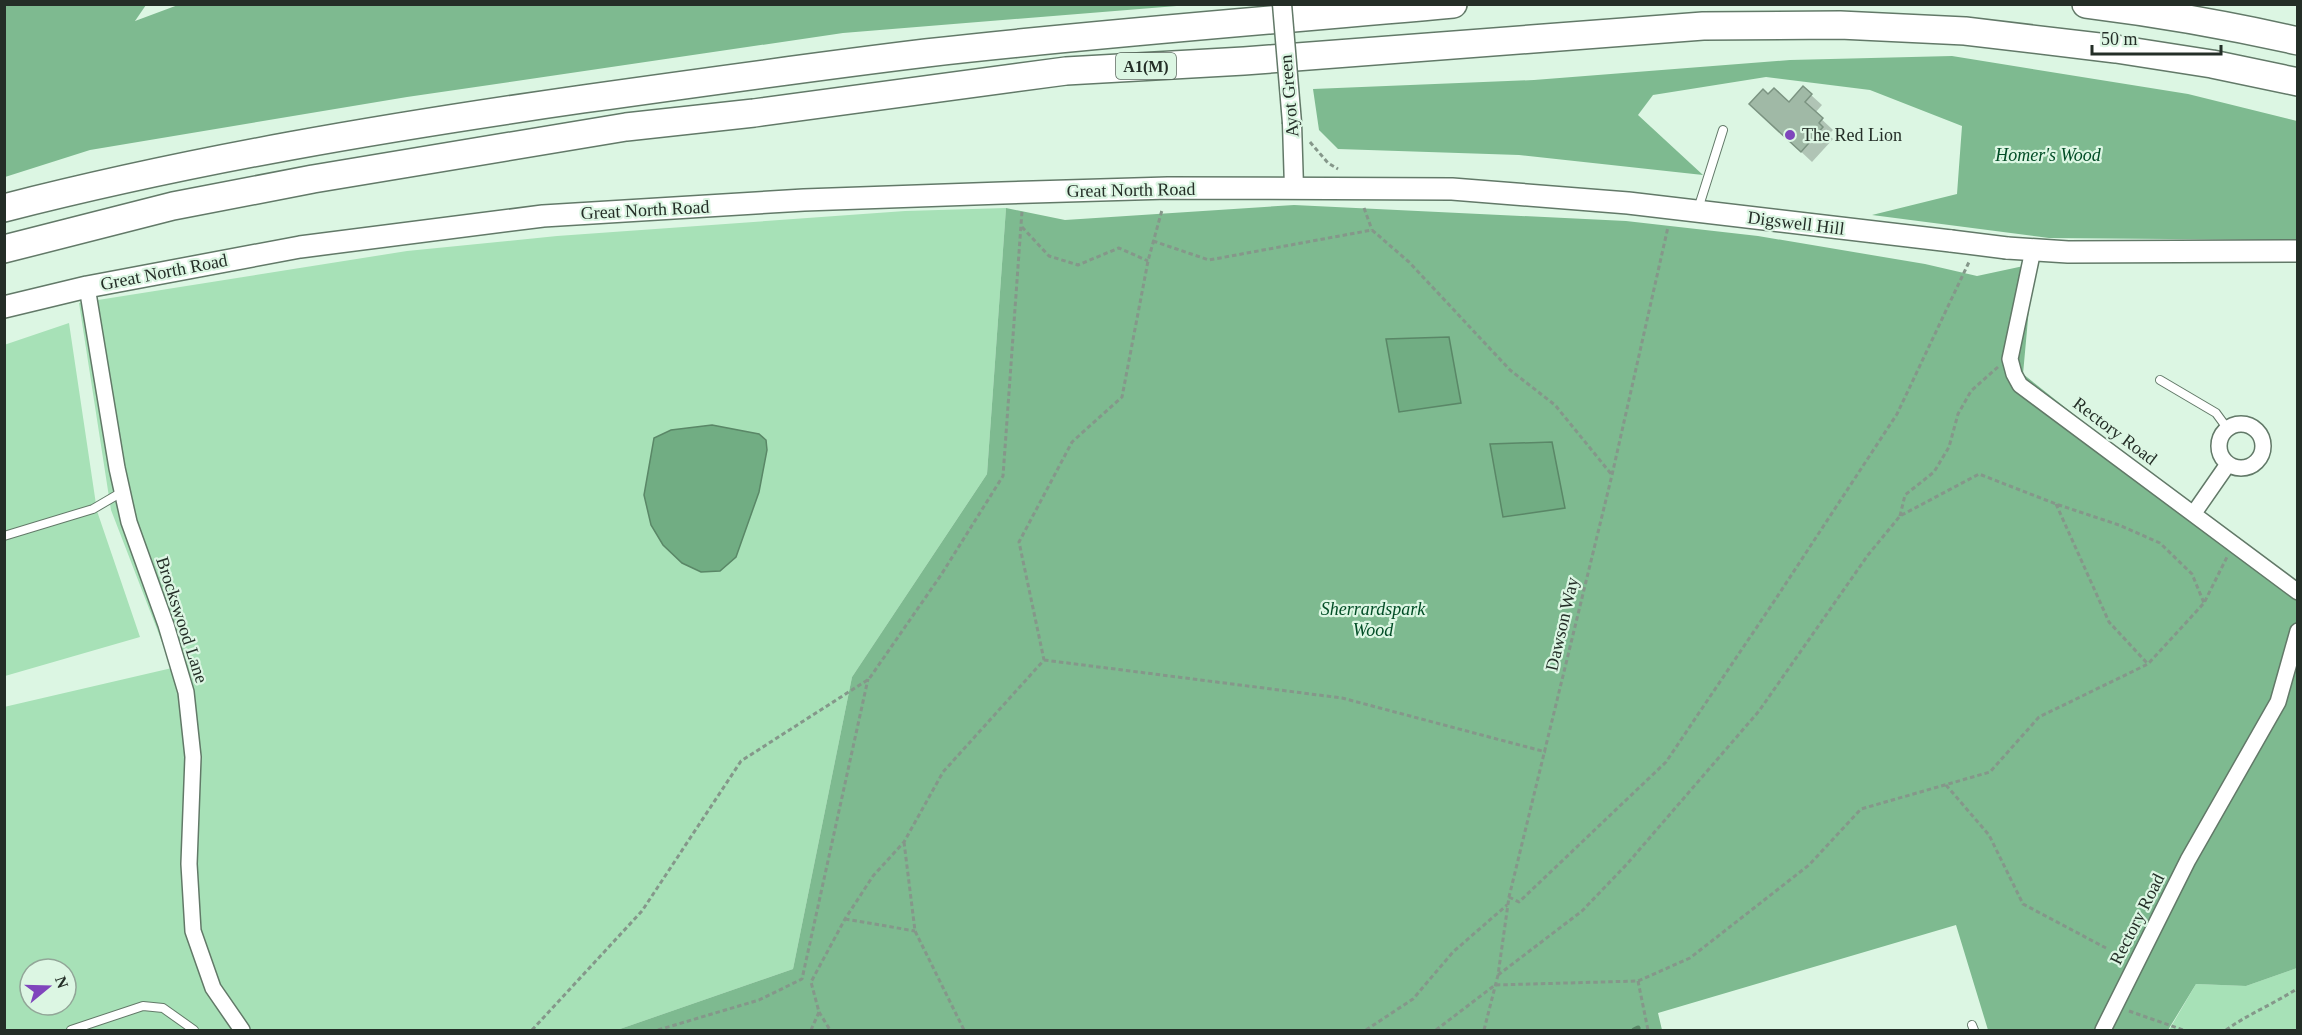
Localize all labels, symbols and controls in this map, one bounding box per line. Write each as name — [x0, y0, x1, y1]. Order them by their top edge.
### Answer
scale bar — [2092, 18, 2221, 56]
text: 50 m — [2101, 29, 2138, 49]
road number: A1(M) — [1116, 53, 1176, 79]
street label: Ayot Green — [1275, 54, 1303, 138]
place label: The Red Lion — [1802, 125, 1902, 145]
marker: The Red Lion — [1783, 128, 1797, 142]
park label: Homer's Wood — [1994, 145, 2102, 165]
street label: Great North Road — [1066, 179, 1196, 201]
street label: Great North Road — [580, 197, 710, 223]
street label: Digswell Hill — [1746, 207, 1846, 239]
street label: Great North Road — [99, 250, 229, 294]
street label: Rectory Road — [2069, 393, 2161, 469]
street label: Brockswood Lane — [152, 554, 212, 686]
street label: Dawson Way — [1541, 575, 1583, 673]
park label: Sherrardspark Wood — [1321, 599, 1426, 640]
street label: Rectory Road — [2106, 870, 2168, 968]
north arrow — [18, 957, 78, 1017]
text: N — [52, 974, 72, 991]

